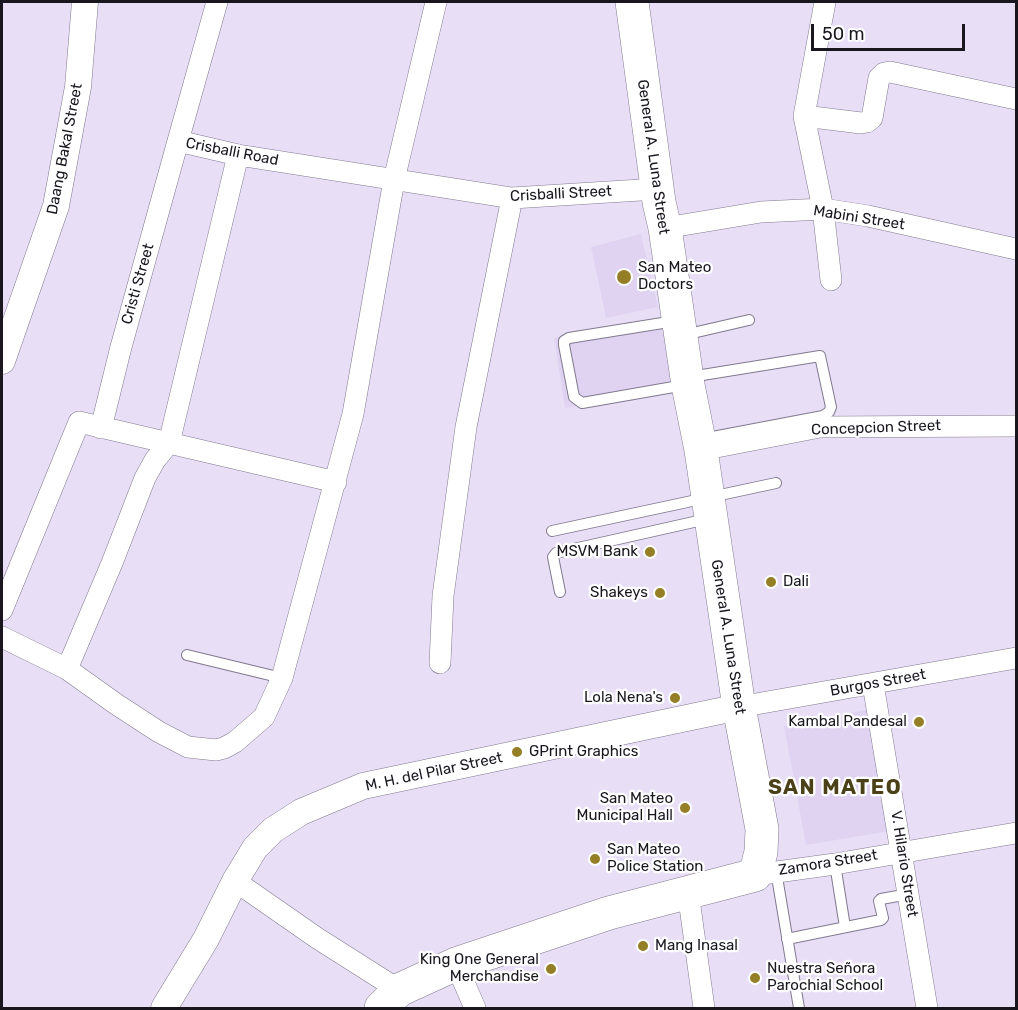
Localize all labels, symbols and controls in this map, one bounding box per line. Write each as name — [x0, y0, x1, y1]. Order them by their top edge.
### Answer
scale bar — [814, 12, 968, 50]
text: 50 m — [822, 23, 865, 45]
street label: General A. Luna Street — [633, 78, 673, 236]
street label: Daang Bakal Street — [43, 82, 87, 216]
street label: Crisballi Road — [184, 134, 280, 170]
street label: Crisballi Street — [510, 182, 612, 206]
street label: Mabini Street — [812, 202, 906, 234]
street label: Cristi Street — [118, 241, 158, 327]
place label: San Mateo Doctors — [638, 259, 711, 294]
marker: San Mateo Doctors — [615, 268, 633, 286]
street label: Concepcion Street — [811, 417, 941, 439]
place label: MSVM Bank — [557, 543, 638, 561]
marker: MSVM Bank — [643, 545, 657, 559]
street label: General A. Luna Street — [707, 558, 749, 716]
place label: Dali — [783, 573, 809, 591]
marker: Dali — [764, 575, 778, 589]
place label: Shakeys — [590, 584, 648, 602]
marker: Shakeys — [653, 586, 667, 600]
street label: Burgos Street — [829, 666, 927, 700]
place label: Lola Nena's — [584, 689, 663, 707]
marker: Lola Nena's — [668, 691, 682, 705]
place label: Kambal Pandesal — [788, 713, 907, 731]
marker: Kambal Pandesal — [912, 715, 926, 729]
place label: GPrint Graphics — [529, 743, 638, 761]
marker: GPrint Graphics — [510, 745, 524, 759]
street label: M. H. del Pilar Street — [364, 749, 504, 795]
district label: SAN MATEO — [768, 775, 902, 801]
place label: San Mateo Municipal Hall — [577, 790, 673, 825]
marker: San Mateo Municipal Hall — [678, 801, 692, 815]
street label: V. Hilario Street — [887, 810, 921, 918]
place label: San Mateo Police Station — [607, 841, 703, 876]
street label: Zamora Street — [777, 846, 879, 880]
marker: San Mateo Police Station — [588, 852, 602, 866]
place label: Mang Inasal — [655, 937, 738, 955]
marker: Mang Inasal — [636, 939, 650, 953]
place label: King One General Merchandise — [420, 951, 539, 986]
place label: Nuestra Señora Parochial School — [767, 960, 883, 995]
marker: King One General Merchandise — [544, 962, 558, 976]
marker: Nuestra Señora Parochial School — [748, 971, 762, 985]

